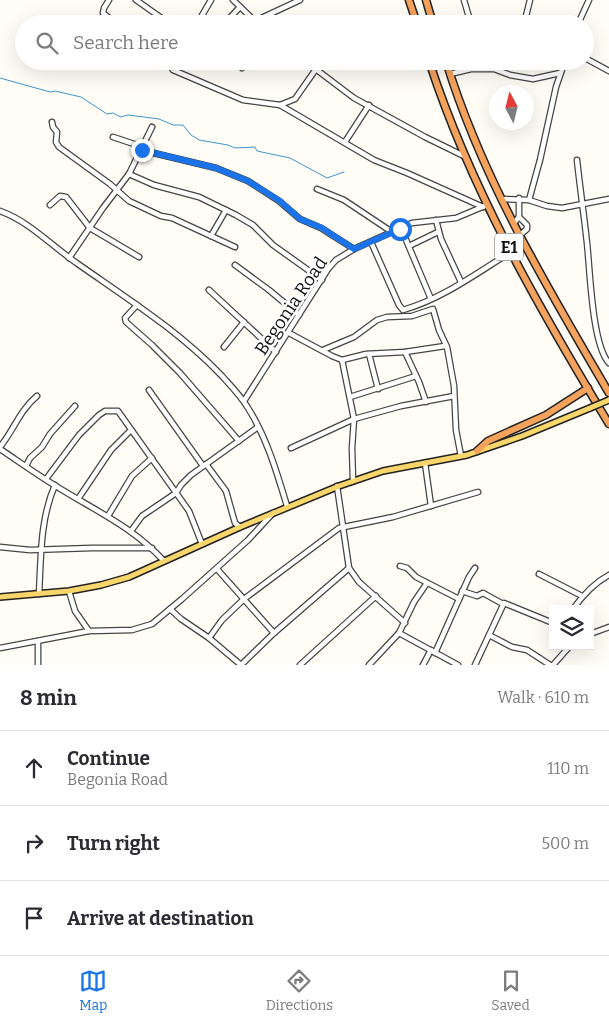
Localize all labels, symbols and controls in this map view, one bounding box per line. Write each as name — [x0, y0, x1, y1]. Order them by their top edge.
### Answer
search box — [15, 15, 594, 70]
icon: search — [33, 29, 61, 57]
text: Search here — [73, 31, 178, 54]
north arrow — [489, 85, 534, 130]
route end — [131, 139, 154, 162]
route start — [389, 218, 412, 241]
road number: E1 — [495, 233, 523, 260]
street label: Begonia Road — [250, 252, 332, 359]
map controls — [549, 605, 594, 650]
button: layers — [549, 605, 594, 650]
text: 8 min — [20, 685, 77, 711]
text: Walk · 610 m — [497, 688, 589, 707]
text: Continue — [67, 747, 150, 770]
icon: ahead — [20, 754, 48, 782]
text: 110 m — [547, 759, 589, 778]
text: Begonia Road — [67, 770, 168, 789]
icon: right — [20, 829, 48, 857]
text: Turn right — [67, 832, 160, 855]
text: 500 m — [541, 834, 589, 853]
icon: arrive — [20, 904, 48, 932]
text: Arrive at destination — [67, 907, 254, 930]
tab: Map — [79, 967, 107, 1014]
tab: Directions — [266, 967, 333, 1014]
tab: Saved — [491, 967, 530, 1014]

